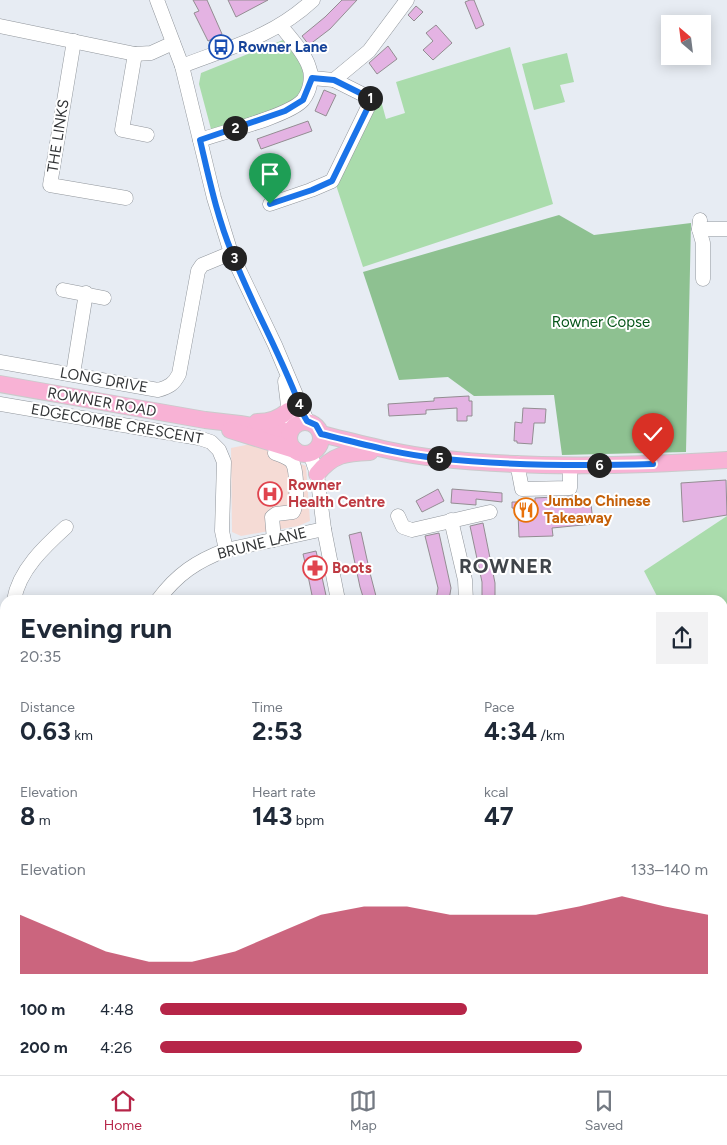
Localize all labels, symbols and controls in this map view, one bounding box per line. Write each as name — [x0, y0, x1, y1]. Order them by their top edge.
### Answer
north arrow — [661, 15, 711, 65]
map controls — [661, 15, 711, 65]
bus stop icon: Rowner Lane — [208, 34, 234, 60]
place label: Rowner Lane — [238, 38, 328, 56]
pin: 1 — [358, 86, 382, 110]
text: 1 — [368, 90, 373, 107]
street label: THE LINKS — [43, 98, 73, 174]
pin: 2 — [222, 116, 248, 140]
text: 2 — [231, 120, 240, 137]
pin — [249, 153, 291, 204]
icon: arrive — [256, 160, 284, 188]
pin: 3 — [222, 246, 246, 270]
text: 3 — [231, 250, 238, 267]
park label: Rowner Copse — [552, 313, 650, 331]
street label: LONG DRIVE — [59, 363, 149, 397]
street label: ROWNER ROAD — [46, 384, 158, 420]
pin: 4 — [286, 392, 312, 416]
text: 4 — [295, 396, 304, 413]
street label: EDGECOMBE CRESCENT — [30, 400, 205, 448]
pin — [632, 413, 674, 464]
icon: check — [639, 420, 667, 448]
pin: 5 — [426, 446, 452, 470]
text: 5 — [435, 450, 444, 467]
pin: 6 — [586, 452, 612, 478]
text: 6 — [595, 457, 604, 474]
place label: Rowner Health Centre — [288, 476, 386, 511]
hospital icon: Rowner Health Centre — [257, 481, 283, 507]
place label: Jumbo Chinese Takeaway — [544, 492, 651, 527]
restaurant icon: Jumbo Chinese Takeaway — [513, 497, 539, 523]
street label: BRUNE LANE — [215, 523, 309, 563]
district label: ROWNER — [459, 554, 553, 578]
pharmacy icon: Boots — [302, 555, 328, 581]
place label: Boots — [332, 559, 372, 577]
text: Evening run — [20, 611, 172, 645]
button: share — [656, 612, 708, 664]
text: 20:35 — [20, 647, 61, 666]
text: Distance — [20, 699, 75, 716]
text: Time — [252, 699, 283, 716]
text: Pace — [484, 699, 514, 716]
text: 0.63 — [20, 716, 71, 746]
text: 2:53 — [252, 716, 302, 746]
text: 4:34 — [484, 716, 537, 746]
text: km — [71, 727, 93, 744]
text: /km — [537, 727, 565, 744]
text: Elevation — [20, 784, 78, 801]
text: Heart rate — [252, 784, 316, 801]
text: kcal — [484, 784, 508, 801]
text: 8 — [20, 801, 35, 831]
text: 143 — [252, 801, 292, 831]
text: 47 — [484, 801, 514, 831]
text: m — [35, 812, 51, 829]
text: bpm — [292, 812, 324, 829]
text: Elevation — [20, 860, 86, 879]
text: 133–140 m — [631, 860, 708, 879]
text: 100 m — [20, 1000, 65, 1019]
text: 4:48 — [100, 1000, 134, 1019]
text: 200 m — [20, 1038, 68, 1057]
text: 4:26 — [100, 1038, 132, 1057]
tab: Home — [104, 1087, 142, 1134]
tab: Map — [349, 1087, 377, 1134]
tab: Saved — [585, 1087, 623, 1134]

